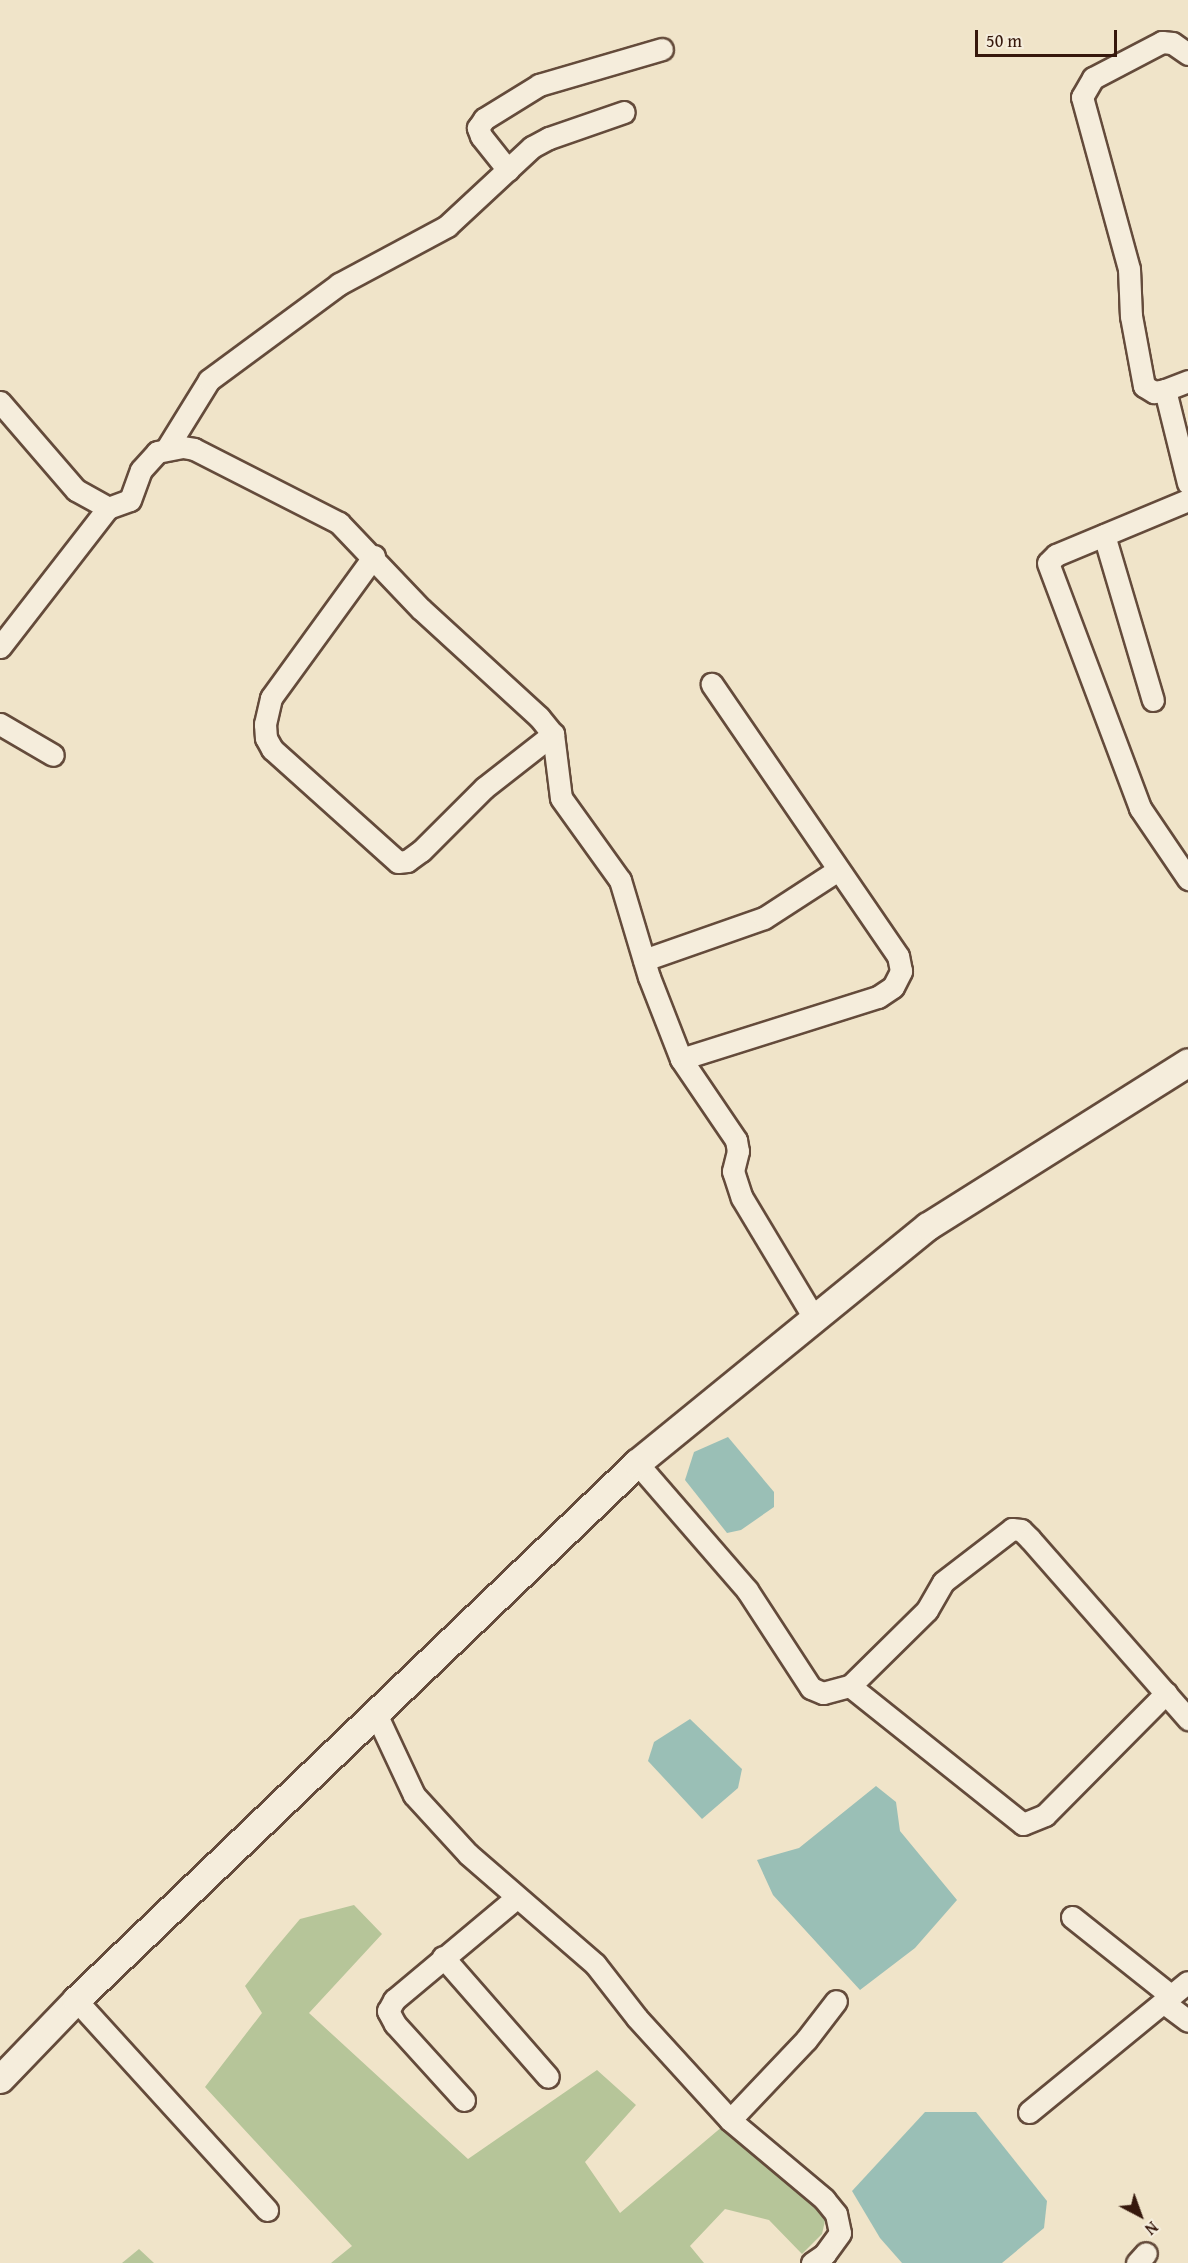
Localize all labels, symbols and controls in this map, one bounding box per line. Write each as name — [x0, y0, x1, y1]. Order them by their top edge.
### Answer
scale bar — [978, 18, 1120, 56]
text: 50 m — [986, 27, 1022, 54]
north arrow — [1110, 2185, 1170, 2245]
text: N — [1140, 2216, 1164, 2241]

